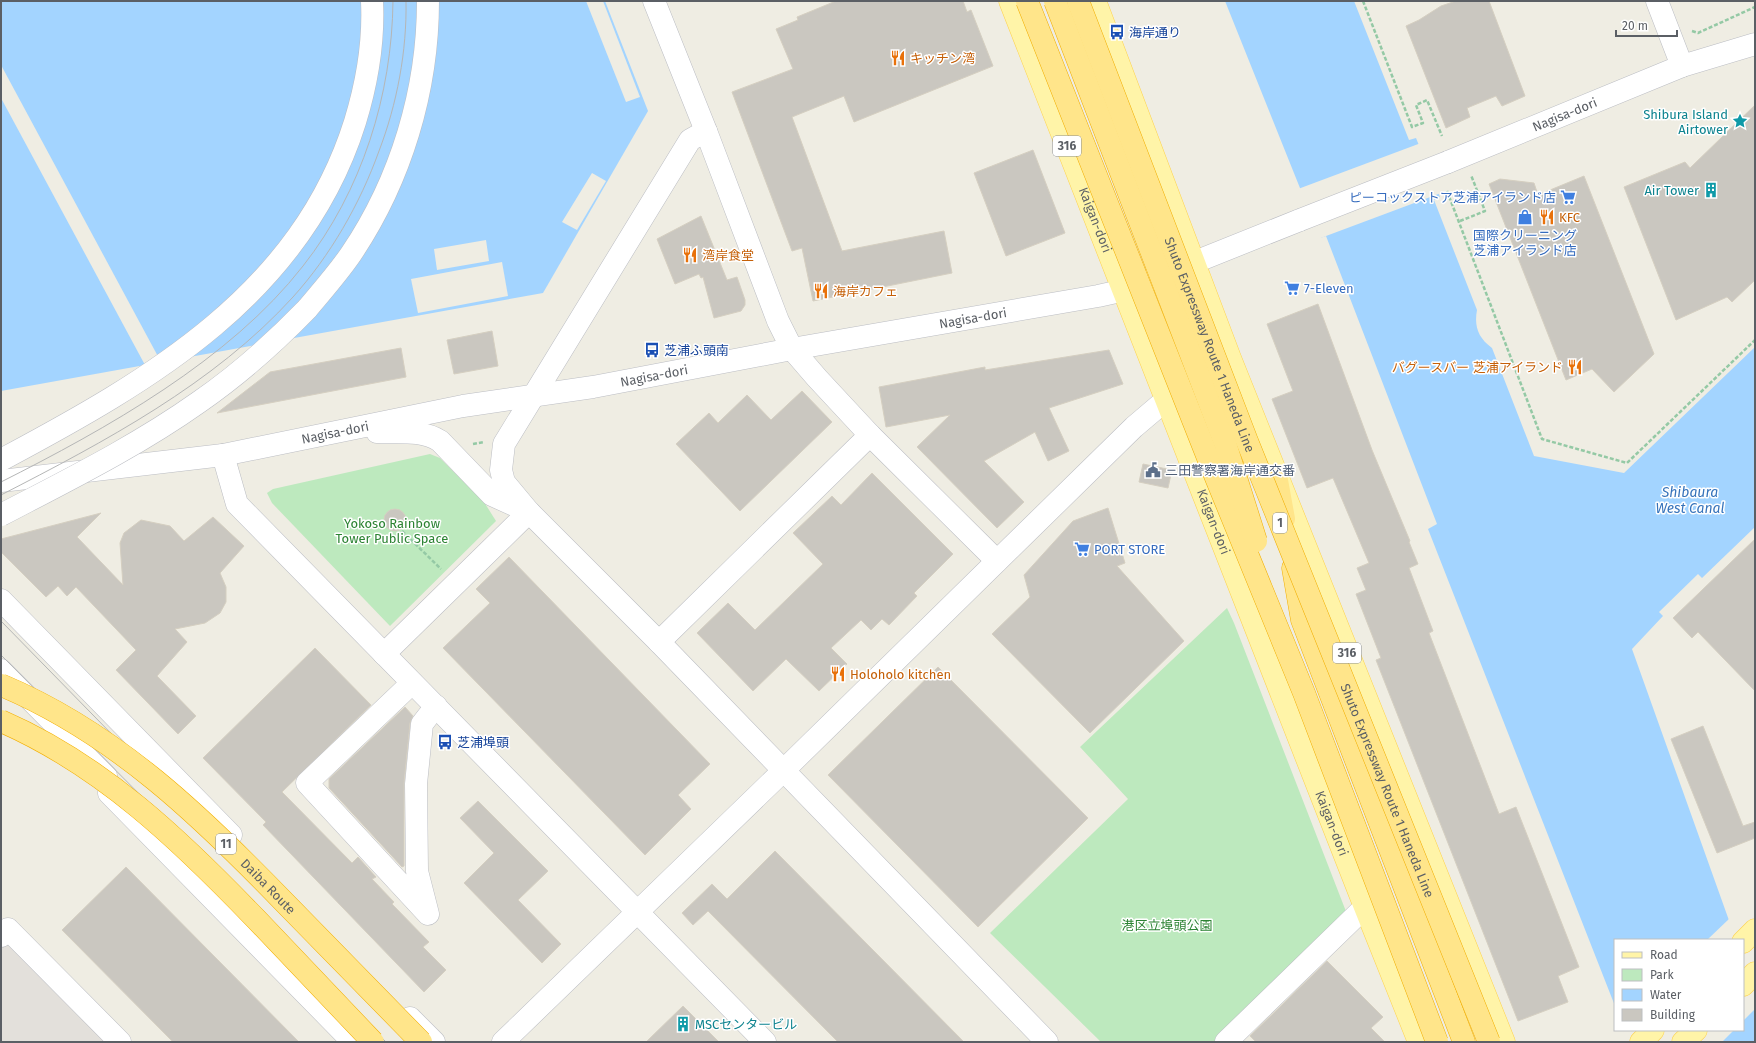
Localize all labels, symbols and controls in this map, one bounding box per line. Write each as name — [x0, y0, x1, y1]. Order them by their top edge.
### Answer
scale bar — [1616, 12, 1677, 38]
text: 20 m — [1622, 19, 1648, 33]
bus stop icon: 海岸通り — [1108, 23, 1126, 41]
place label: 海岸通り — [1129, 25, 1181, 40]
restaurant icon: キッチン湾 — [889, 49, 907, 67]
place label: キッチン湾 — [910, 51, 975, 66]
street label: Nagisa-dori — [1530, 94, 1599, 134]
place label: Shibura Island Airtower — [1643, 107, 1728, 137]
place icon: Shibura Island Airtower — [1731, 112, 1749, 130]
road number: 316 — [1053, 136, 1081, 156]
building icon: Air Tower — [1702, 181, 1720, 199]
place label: Air Tower — [1644, 183, 1699, 198]
street label: Kaigan-dori — [1076, 185, 1115, 255]
supermarket icon: ピーコックストア芝浦アイランド店 — [1559, 188, 1577, 206]
place label: ピーコックストア芝浦アイランド店 — [1349, 190, 1556, 205]
shop icon: 国際クリーニング 芝浦アイランド店 — [1516, 208, 1534, 226]
restaurant icon: KFC — [1538, 208, 1556, 226]
place label: KFC — [1559, 210, 1581, 225]
place label: 国際クリーニング 芝浦アイランド店 — [1473, 228, 1577, 258]
street label: Shuto Expressway Route 1 Haneda Line — [1162, 235, 1258, 454]
restaurant icon: 湾岸食堂 — [681, 246, 699, 264]
place label: 湾岸食堂 — [702, 248, 754, 263]
supermarket icon: 7-Eleven — [1283, 279, 1301, 297]
place label: 7-Eleven — [1304, 281, 1354, 296]
restaurant icon: 海岸カフェ — [812, 282, 830, 300]
place label: 海岸カフェ — [833, 284, 898, 299]
street label: Nagisa-dori — [938, 304, 1008, 331]
bus stop icon: 芝浦ふ頭南 — [643, 341, 661, 359]
place label: 芝浦ふ頭南 — [664, 343, 729, 358]
restaurant icon: バグースバー 芝浦アイランド — [1566, 358, 1584, 376]
place label: バグースバー 芝浦アイランド — [1392, 360, 1563, 375]
street label: Nagisa-dori — [619, 362, 689, 389]
street label: Nagisa-dori — [300, 418, 370, 446]
public building icon: 三田警察署海岸通交番 — [1144, 461, 1162, 479]
place label: 三田警察署海岸通交番 — [1165, 463, 1295, 478]
water label: Shibaura West Canal — [1655, 484, 1725, 517]
street label: Kaigan-dori — [1194, 487, 1233, 556]
road number: 1 — [1273, 513, 1287, 533]
park label: Yokoso Rainbow Tower Public Space — [336, 516, 448, 546]
supermarket icon: PORT STORE — [1073, 540, 1091, 558]
place label: PORT STORE — [1094, 542, 1165, 557]
road number: 316 — [1333, 643, 1361, 663]
restaurant icon: Holoholo kitchen — [829, 665, 847, 683]
place label: Holoholo kitchen — [850, 667, 951, 682]
street label: Shuto Expressway Route 1 Haneda Line — [1338, 681, 1437, 900]
bus stop icon: 芝浦埠頭 — [436, 733, 454, 751]
place label: 芝浦埠頭 — [457, 735, 509, 750]
street label: Kaigan-dori — [1313, 788, 1352, 858]
road number: 11 — [216, 834, 236, 854]
street label: Daiba Route — [238, 855, 299, 917]
park label: 港区立埠頭公園 — [1121, 918, 1213, 933]
legend — [1614, 939, 1744, 1031]
text: Road — [1650, 948, 1678, 962]
text: Park — [1650, 968, 1674, 982]
text: Water — [1650, 988, 1682, 1002]
text: Building — [1650, 1008, 1696, 1022]
building icon: MSCセンタービル — [674, 1015, 692, 1033]
place label: MSCセンタービル — [695, 1017, 797, 1032]

